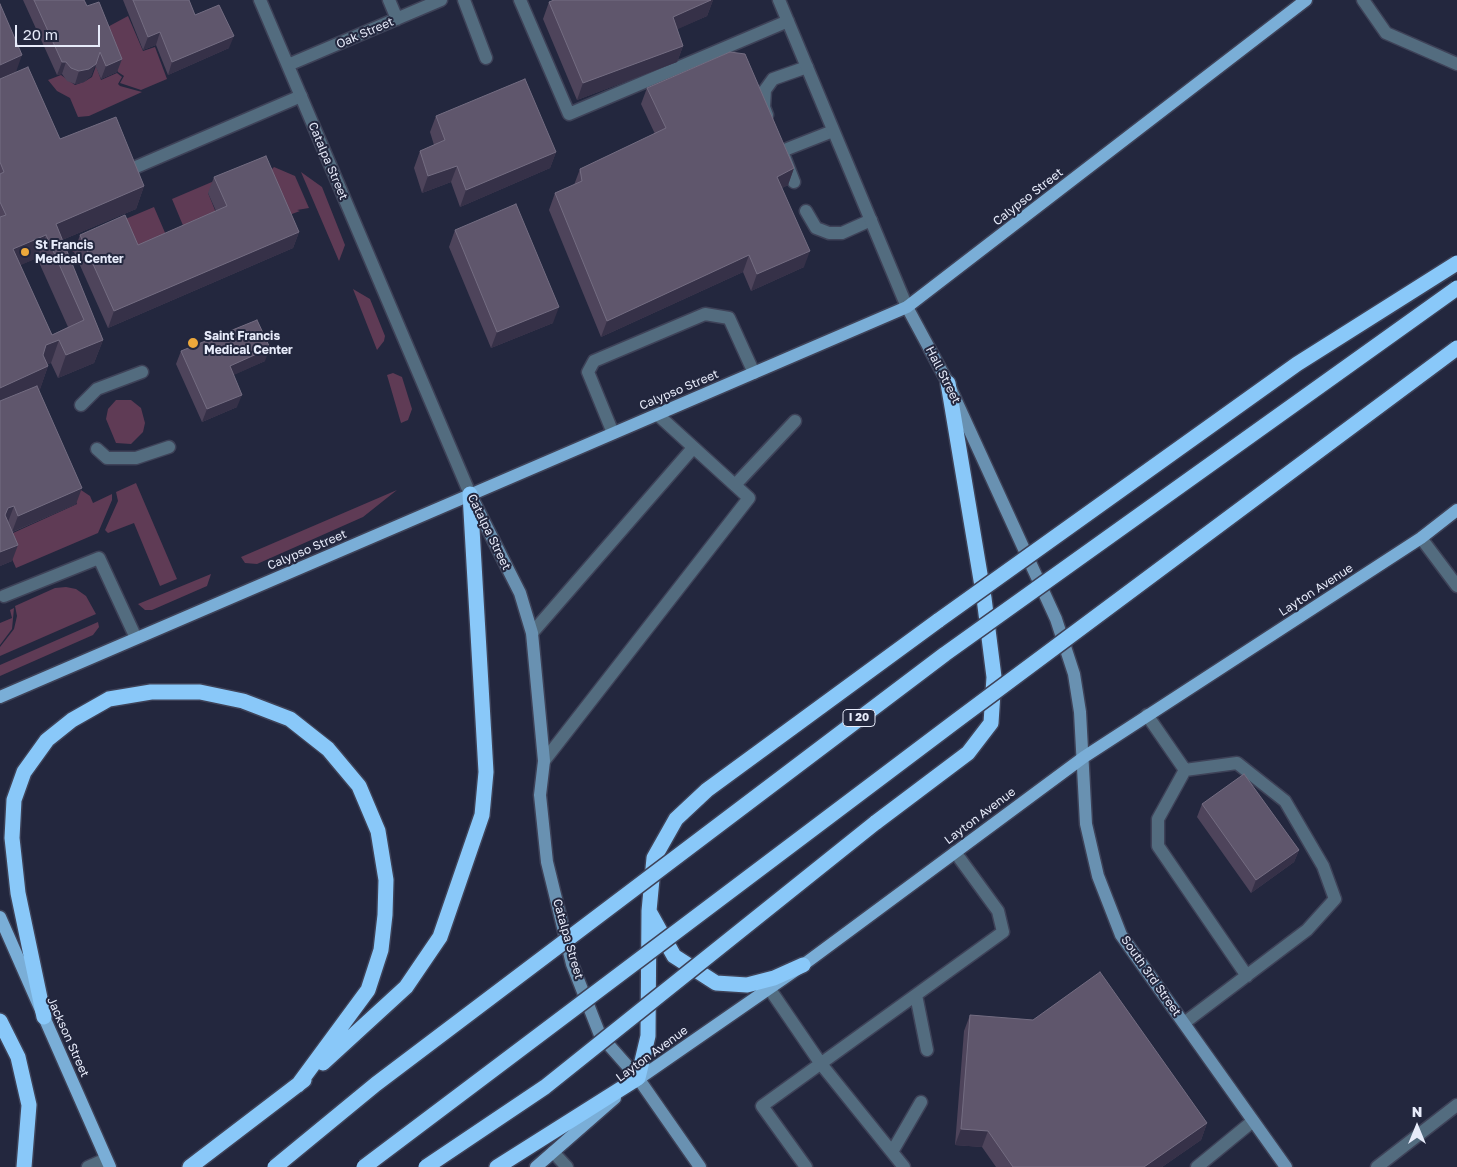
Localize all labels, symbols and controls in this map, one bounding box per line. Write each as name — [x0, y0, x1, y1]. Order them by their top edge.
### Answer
street label: Oak Street — [334, 14, 396, 52]
scale bar — [18, 15, 102, 47]
text: 20 m — [23, 25, 58, 43]
street label: Catalpa Street — [305, 120, 351, 202]
street label: Calypso Street — [990, 165, 1066, 229]
place label: St Francis Medical Center — [35, 238, 124, 266]
marker: St Francis Medical Center — [19, 246, 31, 258]
place label: Saint Francis Medical Center — [204, 329, 293, 357]
marker: Saint Francis Medical Center — [186, 336, 200, 350]
street label: Hall Street — [922, 344, 964, 406]
street label: Calypso Street — [637, 367, 721, 413]
street label: Catalpa Street — [464, 492, 514, 572]
street label: Calypso Street — [265, 527, 349, 573]
street label: Layton Avenue — [1276, 561, 1356, 619]
road number: I 20 — [843, 710, 875, 726]
street label: Layton Avenue — [942, 785, 1018, 847]
street label: Catalpa Street — [550, 897, 586, 981]
street label: South 3rd Street — [1118, 933, 1184, 1019]
street label: Jackson Street — [44, 995, 92, 1079]
street label: Layton Avenue — [613, 1023, 691, 1085]
north arrow — [1392, 1102, 1442, 1152]
text: N — [1412, 1103, 1422, 1120]

